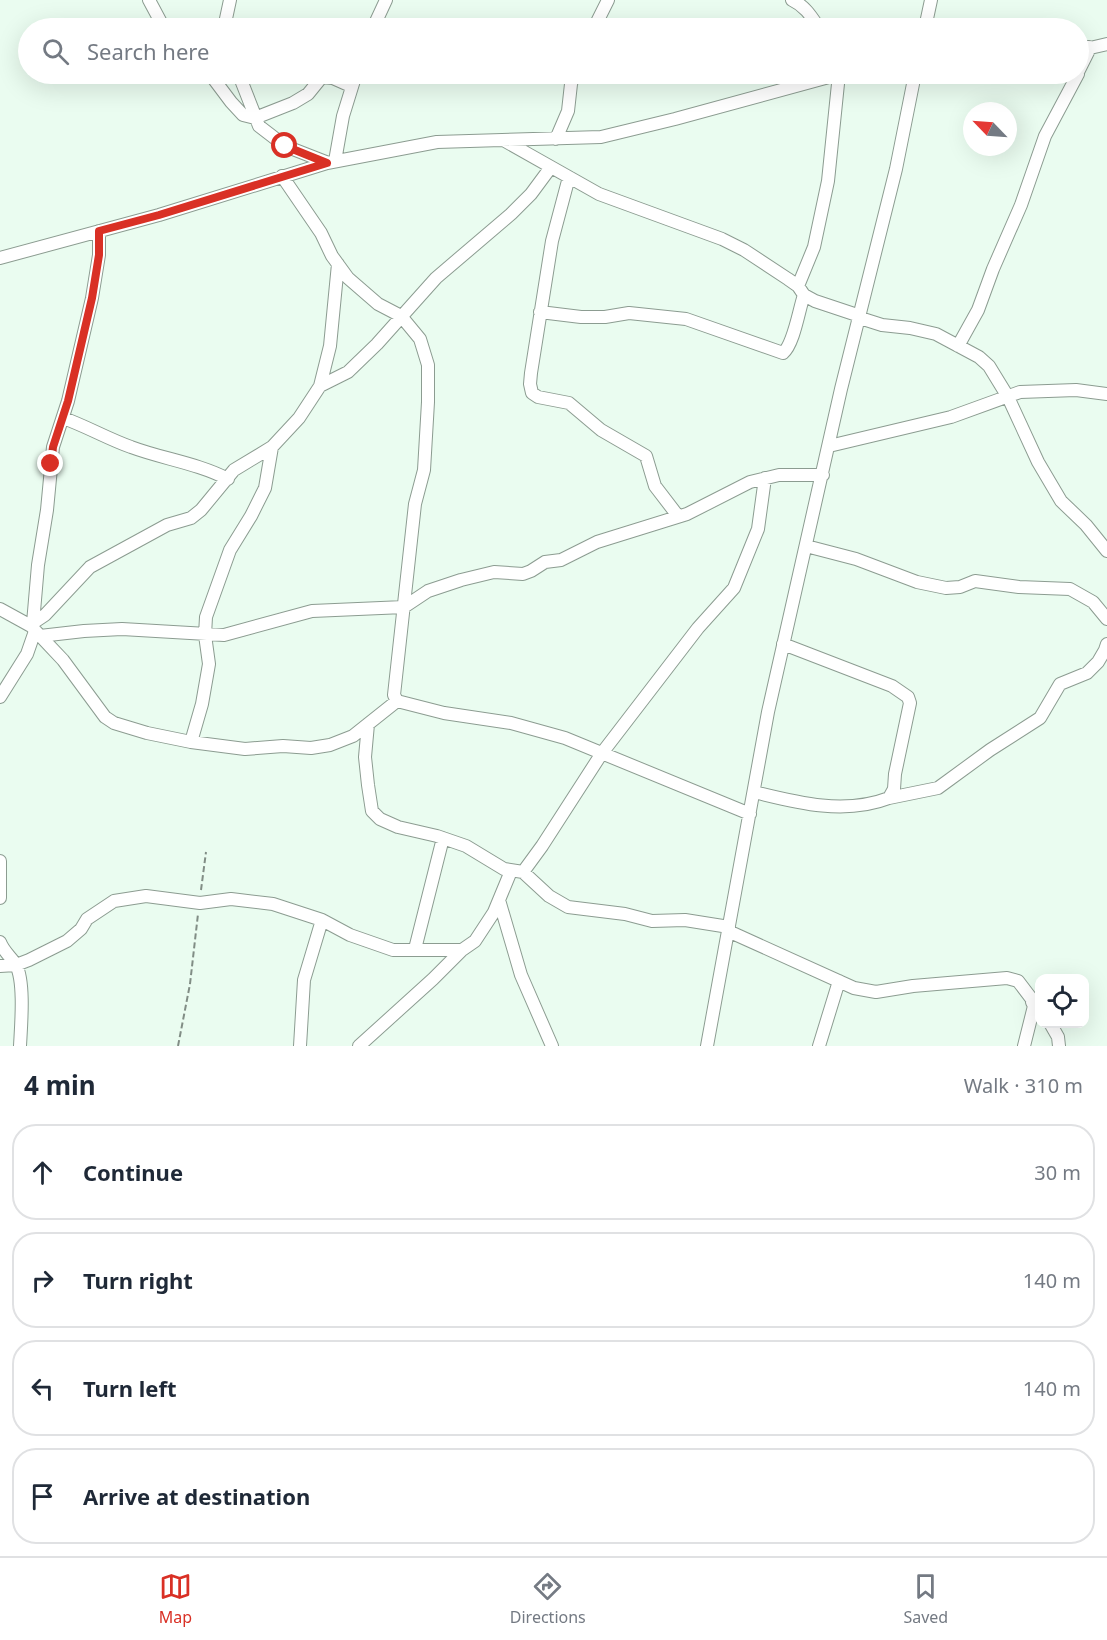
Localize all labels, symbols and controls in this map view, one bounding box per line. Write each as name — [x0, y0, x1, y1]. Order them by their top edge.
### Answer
search box — [18, 18, 1089, 84]
icon: search — [39, 35, 72, 68]
text: Search here — [87, 36, 209, 66]
north arrow — [963, 102, 1017, 156]
route start — [271, 132, 297, 158]
route end — [37, 450, 63, 476]
map controls — [1035, 974, 1089, 1028]
button: locate — [1035, 974, 1089, 1028]
text: 4 min — [24, 1067, 96, 1103]
text: Walk · 310 m — [964, 1072, 1083, 1099]
icon: ahead — [26, 1156, 59, 1189]
text: Continue — [83, 1157, 183, 1187]
text: 30 m — [1034, 1159, 1081, 1186]
icon: right — [26, 1264, 59, 1297]
text: Turn right — [83, 1265, 193, 1295]
text: 140 m — [1023, 1267, 1081, 1294]
icon: left — [26, 1372, 59, 1405]
text: Turn left — [83, 1373, 177, 1403]
text: 140 m — [1023, 1375, 1081, 1402]
icon: arrive — [26, 1480, 59, 1513]
text: Arrive at destination — [83, 1481, 310, 1511]
tab: Map — [159, 1570, 192, 1628]
tab: Directions — [510, 1570, 586, 1628]
tab: Saved — [903, 1570, 948, 1628]

